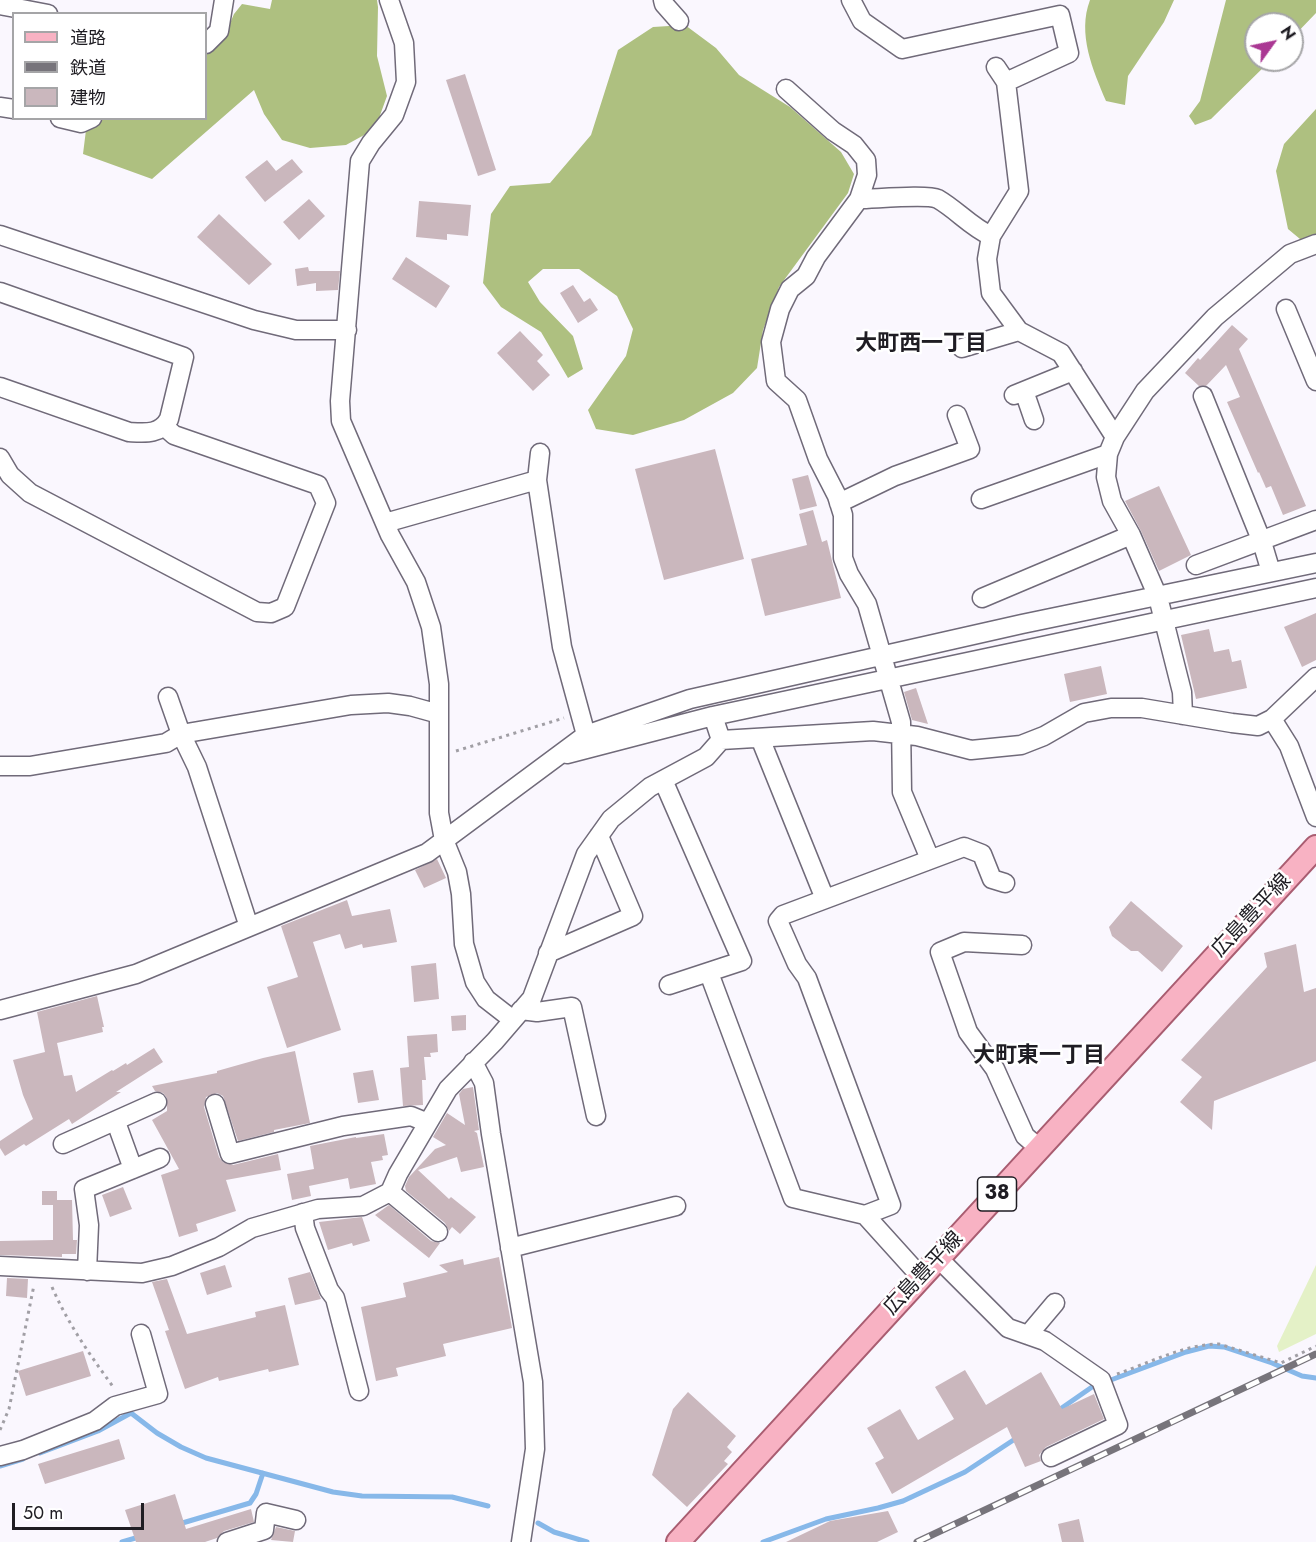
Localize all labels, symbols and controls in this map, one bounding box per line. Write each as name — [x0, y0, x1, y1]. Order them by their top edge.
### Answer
legend — [12, 12, 207, 120]
north arrow — [1244, 12, 1304, 72]
text: N — [1275, 21, 1301, 45]
text: 道路 — [70, 25, 106, 51]
text: 鉄道 — [70, 55, 106, 81]
text: 建物 — [70, 85, 106, 111]
district label: 大町西一丁目 — [855, 332, 987, 358]
street label: 広島豊平線 — [1207, 869, 1297, 963]
district label: 大町東一丁目 — [973, 1044, 1105, 1070]
road number: 38 — [978, 1177, 1016, 1211]
street label: 広島豊平線 — [879, 1227, 969, 1321]
scale bar — [15, 1491, 147, 1529]
text: 50 m — [23, 1500, 63, 1526]

